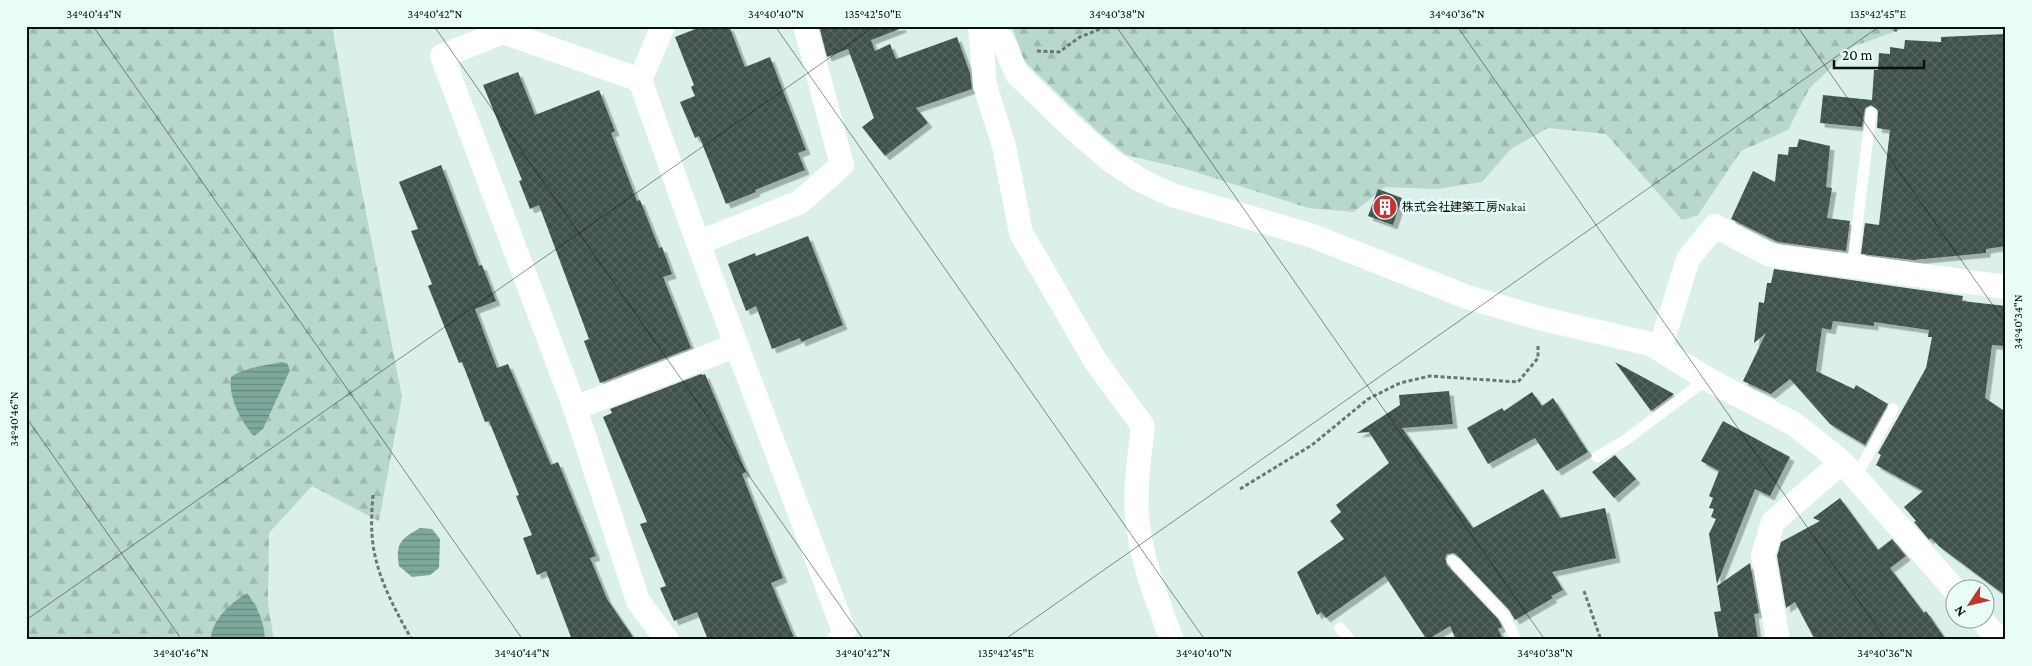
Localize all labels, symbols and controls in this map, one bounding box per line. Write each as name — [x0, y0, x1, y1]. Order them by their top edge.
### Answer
text: 34°40'44"N — [66, 7, 122, 21]
text: 34°40'42"N — [408, 7, 463, 21]
text: 34°40'40"N — [748, 7, 804, 21]
text: 135°42'50"E — [845, 7, 902, 21]
text: 34°40'38"N — [1089, 7, 1145, 21]
text: 34°40'36"N — [1429, 7, 1485, 21]
text: 135°42'45"E — [1850, 7, 1906, 21]
scale bar — [1834, 38, 1924, 70]
text: 20 m — [1842, 47, 1873, 63]
building icon: 株式会社建築工房Nakai — [1372, 194, 1398, 220]
place label: 株式会社建築工房Nakai — [1402, 200, 1526, 214]
text: 34°40'34"N — [2011, 294, 2025, 350]
text: 34°40'46"N — [7, 391, 21, 447]
north arrow — [1944, 578, 1994, 628]
text: N — [1950, 603, 1969, 620]
text: 34°40'46"N — [153, 646, 209, 660]
text: 34°40'44"N — [494, 646, 550, 660]
text: 34°40'42"N — [836, 646, 891, 660]
text: 135°42'45"E — [978, 646, 1034, 660]
text: 34°40'40"N — [1176, 646, 1232, 660]
text: 34°40'38"N — [1517, 646, 1573, 660]
text: 34°40'36"N — [1857, 646, 1913, 660]

